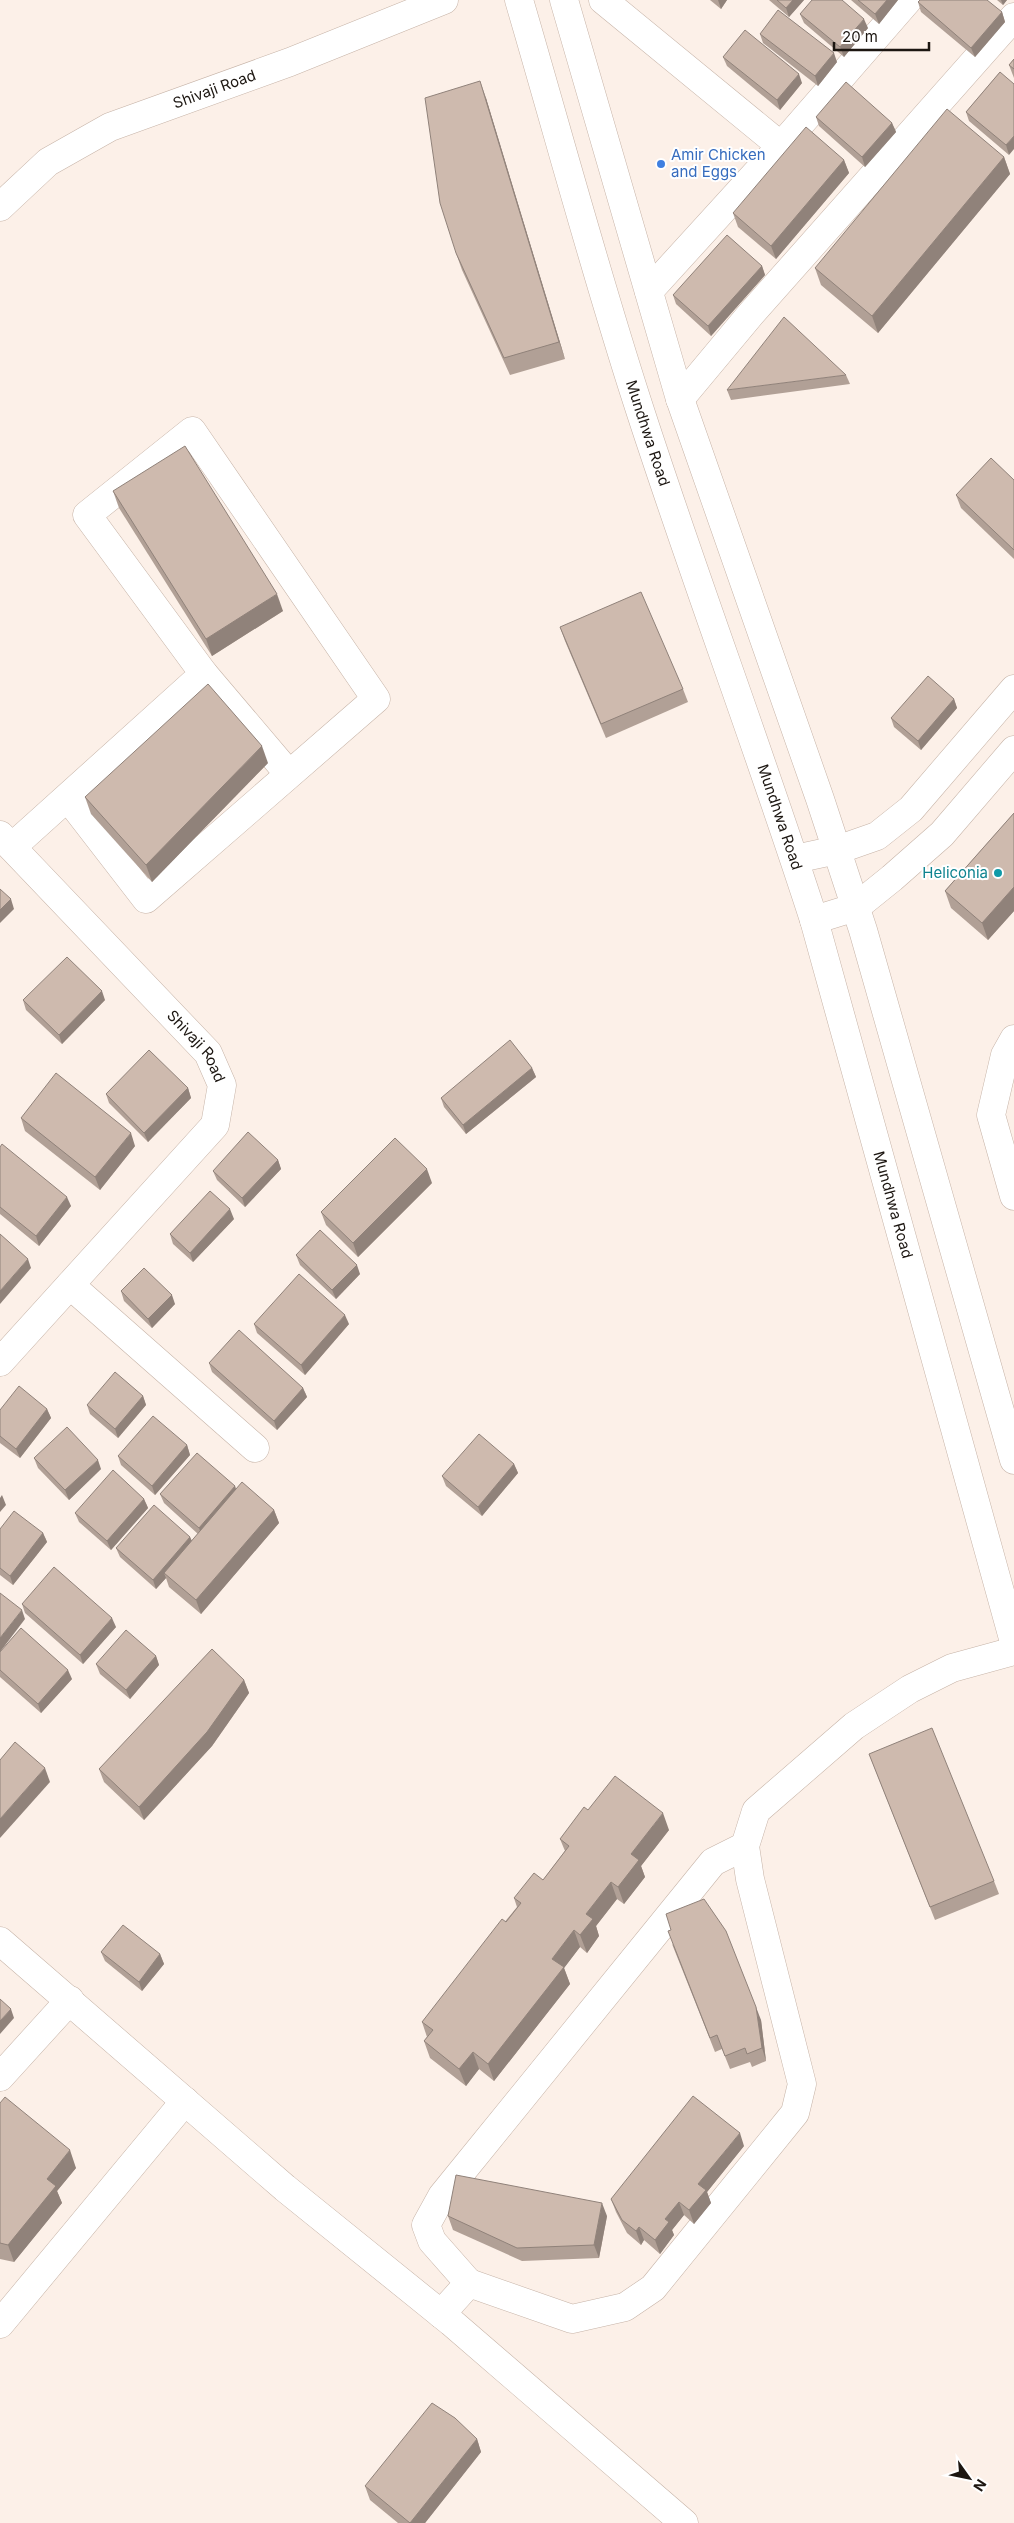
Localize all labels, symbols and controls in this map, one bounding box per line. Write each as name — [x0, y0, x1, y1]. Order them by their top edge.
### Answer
scale bar — [834, 20, 929, 52]
text: 20 m — [842, 27, 878, 46]
street label: Shivaji Road — [170, 65, 258, 112]
place label: Amir Chicken and Eggs — [671, 145, 766, 181]
marker: Amir Chicken and Eggs — [655, 158, 667, 170]
street label: Mundhwa Road — [622, 378, 674, 489]
street label: Mundhwa Road — [753, 762, 807, 872]
place label: Heliconia — [922, 863, 988, 882]
marker: Heliconia — [992, 867, 1004, 879]
street label: Shivaji Road — [163, 1006, 230, 1085]
street label: Mundhwa Road — [869, 1149, 917, 1261]
north arrow — [944, 2453, 994, 2503]
text: N — [970, 2476, 990, 2494]

